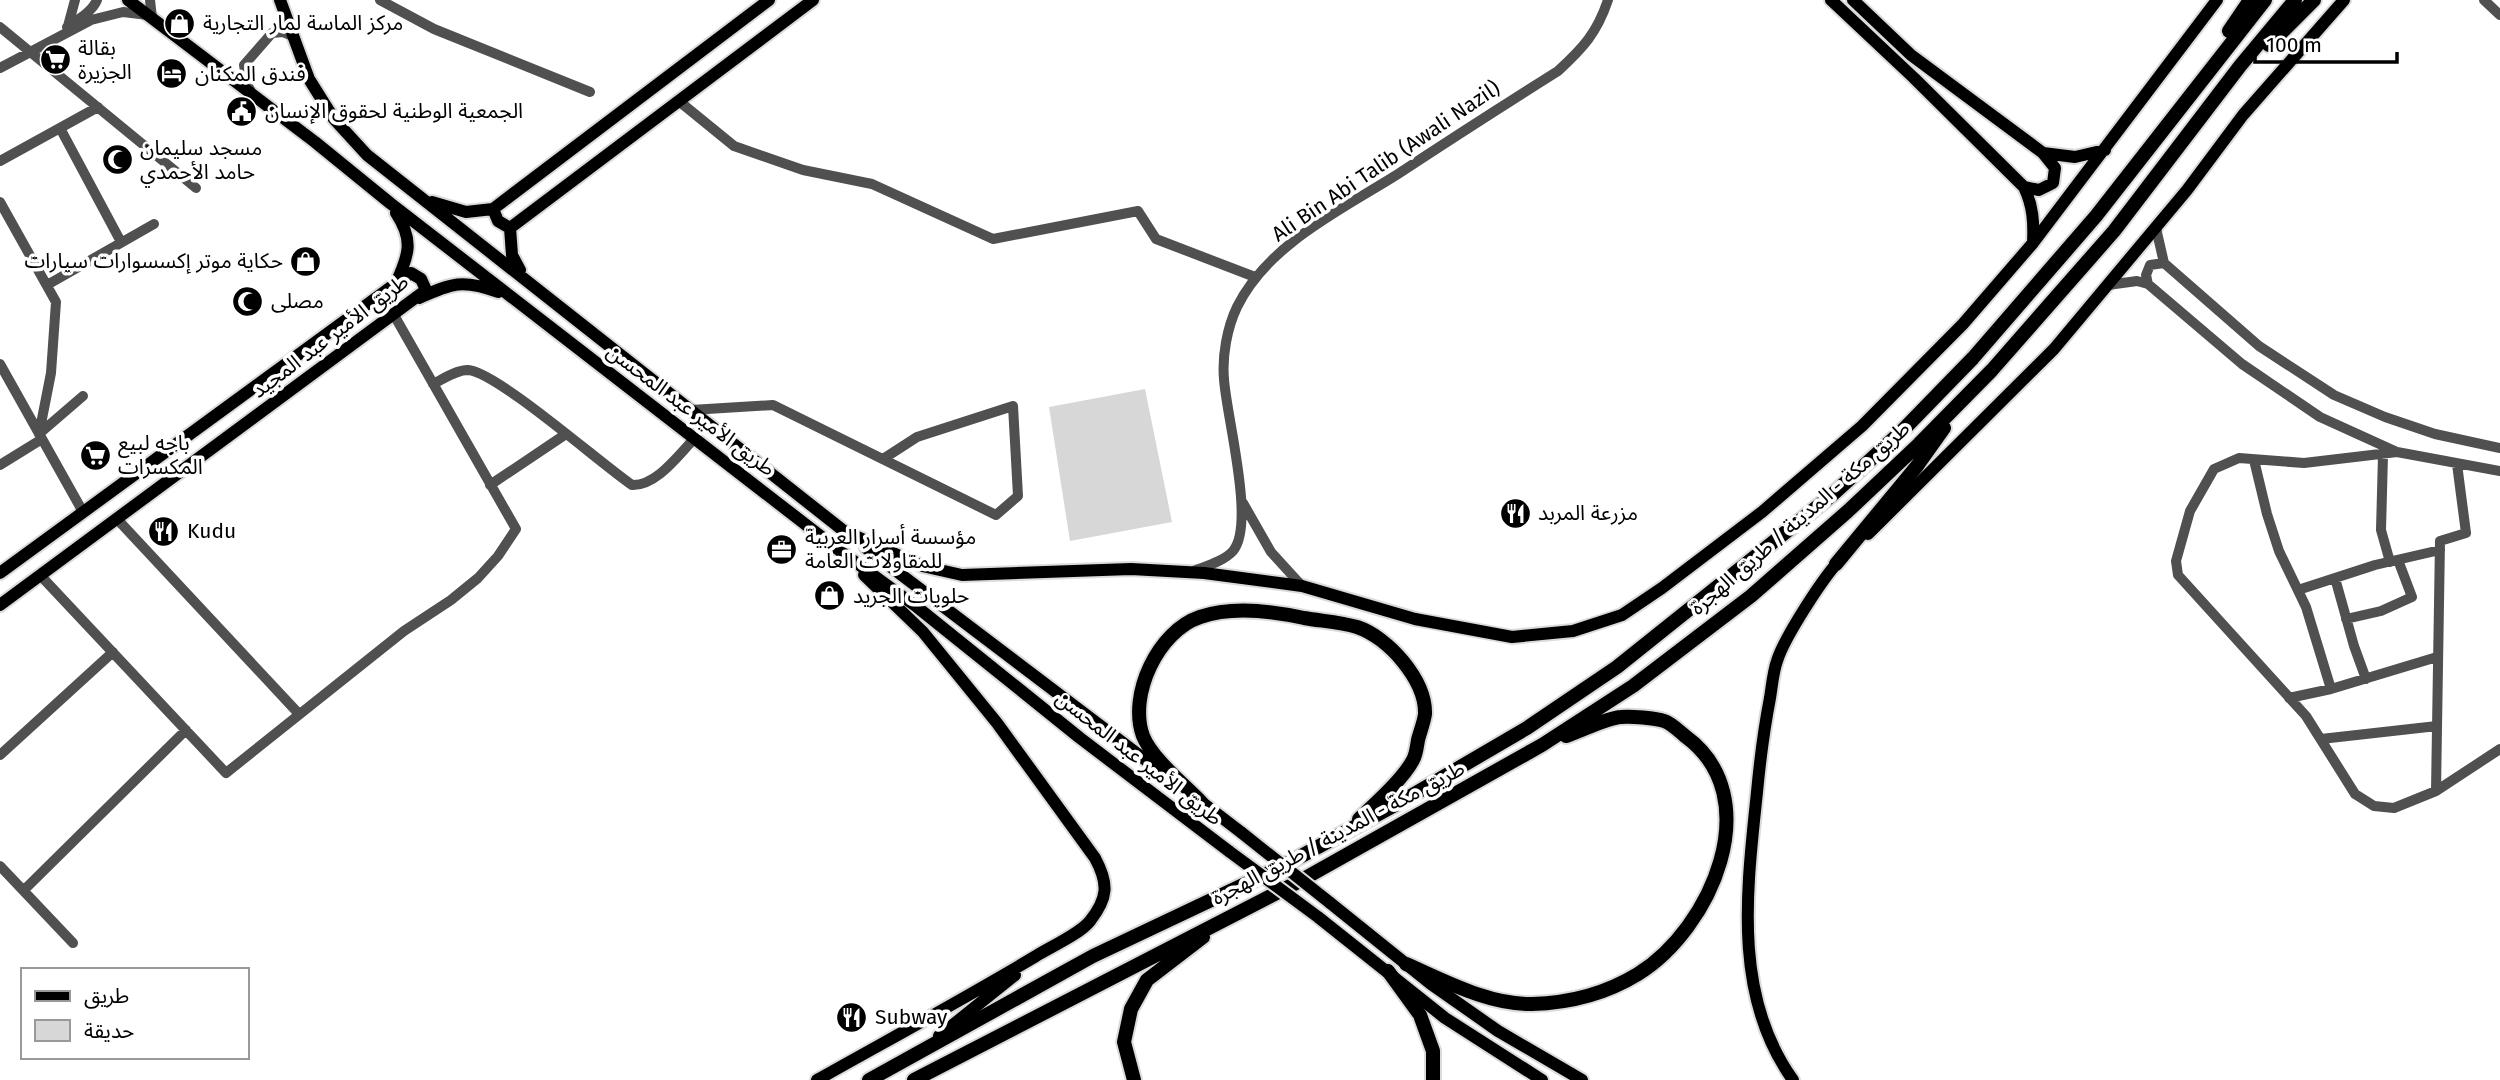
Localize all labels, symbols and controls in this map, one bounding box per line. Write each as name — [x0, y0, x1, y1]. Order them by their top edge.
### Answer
shop icon: مركز الماسة لمار التجارية — [163, 6, 197, 40]
place label: مركز الماسة لمار التجارية — [203, 10, 403, 36]
scale bar — [2255, 21, 2397, 65]
text: 100 m — [2266, 32, 2322, 58]
place label: بقالة الجزيرة — [78, 35, 132, 85]
supermarket icon: بقالة الجزيرة — [38, 43, 72, 77]
hotel icon: فندق المكنان — [155, 57, 189, 91]
place label: فندق المكنان — [195, 61, 306, 87]
street label: Ali Bin Abi Talib (Awali Nazil) — [1267, 75, 1505, 247]
public building icon: الجمعية الوطنية لحقوق الإنسان — [225, 94, 259, 128]
place label: الجمعية الوطنية لحقوق الإنسان — [265, 98, 523, 124]
place label: مسجد سليمان حامد الأحمدي — [140, 135, 262, 188]
mosque icon: مسجد سليمان حامد الأحمدي — [100, 143, 134, 177]
shop icon: حكاية موتر إكسسوارات سيارات — [289, 244, 323, 278]
place label: حكاية موتر إكسسوارات سيارات — [24, 248, 283, 274]
street label: طريق الأمير عبد المجيد — [246, 268, 414, 404]
mosque icon: مصلى — [231, 284, 265, 318]
place label: مصلى — [271, 288, 324, 314]
street label: طريق الأمير عبد المحسن — [602, 338, 780, 482]
street label: طريق مكة - المدينة / طريق الهجرة — [1685, 415, 1915, 621]
place label: باجه لبيع المكسرات — [118, 430, 203, 480]
supermarket icon: باجه لبيع المكسرات — [78, 438, 112, 472]
restaurant icon: مزرعة المربد — [1498, 496, 1532, 530]
place label: مزرعة المربد — [1538, 500, 1638, 526]
restaurant icon: Kudu — [147, 514, 181, 548]
place label: Kudu — [187, 518, 236, 544]
place label: مؤسسة أسرار العربية للمقاولات العامة — [805, 524, 976, 574]
office icon: مؤسسة أسرار العربية للمقاولات العامة — [765, 532, 799, 566]
shop icon: حلويات الجريد — [813, 579, 847, 613]
place label: حلويات الجريد — [853, 583, 969, 609]
street label: طريق الأمير عبد المحسن — [1050, 685, 1228, 831]
street label: طريق مكة - المدينة / طريق الهجرة — [1207, 755, 1469, 911]
legend — [21, 968, 248, 1059]
text: طريق — [84, 983, 129, 1009]
restaurant icon: Subway — [835, 1000, 869, 1034]
place label: Subway — [875, 1004, 948, 1030]
text: حديقة — [84, 1018, 134, 1044]

